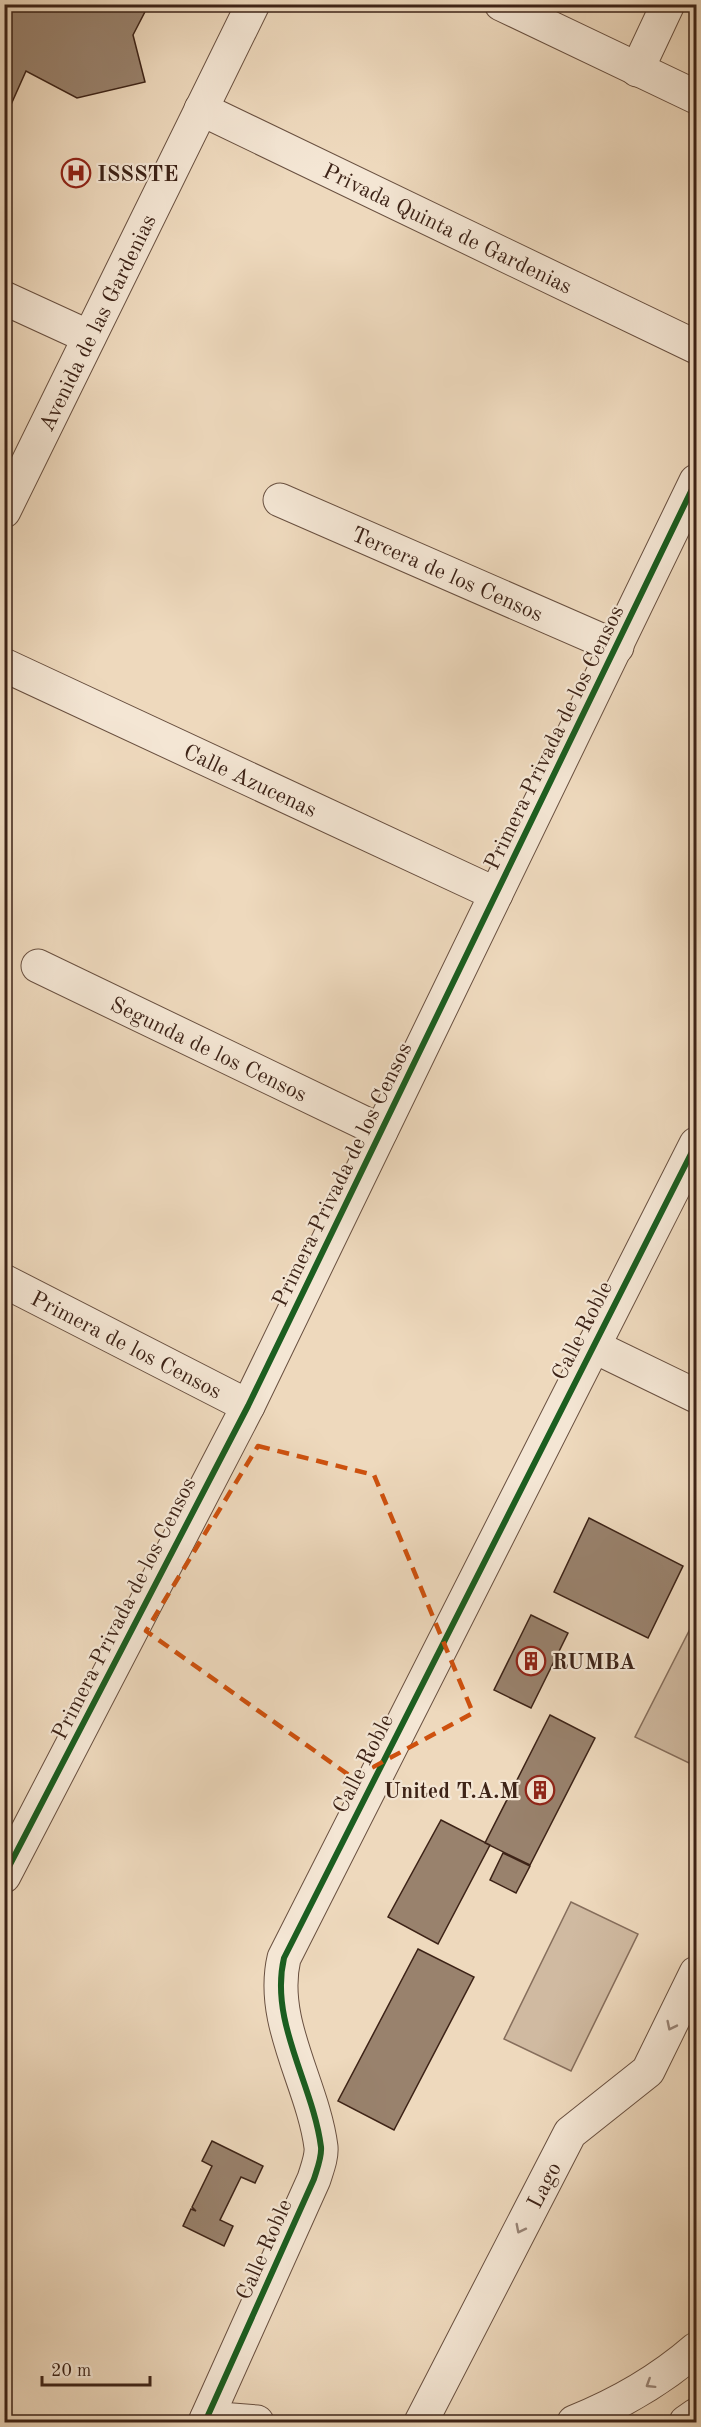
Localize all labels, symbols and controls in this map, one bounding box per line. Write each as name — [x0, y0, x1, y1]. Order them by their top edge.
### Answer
hospital icon: ISSSTE — [60, 157, 92, 189]
street label: Privada Quinta de Gardenias — [319, 160, 575, 299]
place label: ISSSTE — [97, 164, 179, 186]
street label: Avenida de las Gardenias — [36, 212, 161, 435]
street label: Tercera de los Censos — [348, 524, 546, 626]
street label: Primera Privada de los Censos — [481, 602, 628, 873]
street label: Calle Azucenas — [180, 741, 320, 822]
street label: Segunda de los Censos — [107, 994, 310, 1107]
street label: Primera Privada de los Censos — [269, 1039, 416, 1310]
street label: Calle Roble — [549, 1278, 617, 1384]
street label: Primera de los Censos — [27, 1288, 225, 1404]
street label: Primera Privada de los Censos — [49, 1474, 201, 1743]
building icon: RUMBA — [515, 1645, 547, 1677]
place label: RUMBA — [552, 1652, 636, 1674]
street label: Calle Roble — [330, 1711, 398, 1817]
building icon: United T.A.M — [524, 1774, 556, 1806]
place label: United T.A.M — [384, 1781, 519, 1803]
one-way arrow — [666, 2019, 678, 2030]
street label: Lago — [524, 2159, 566, 2212]
street label: Calle Roble — [233, 2196, 297, 2304]
one-way arrow — [516, 2222, 528, 2233]
scale bar — [42, 2349, 150, 2387]
text: 20 m — [51, 2362, 91, 2380]
one-way arrow — [646, 2377, 656, 2389]

